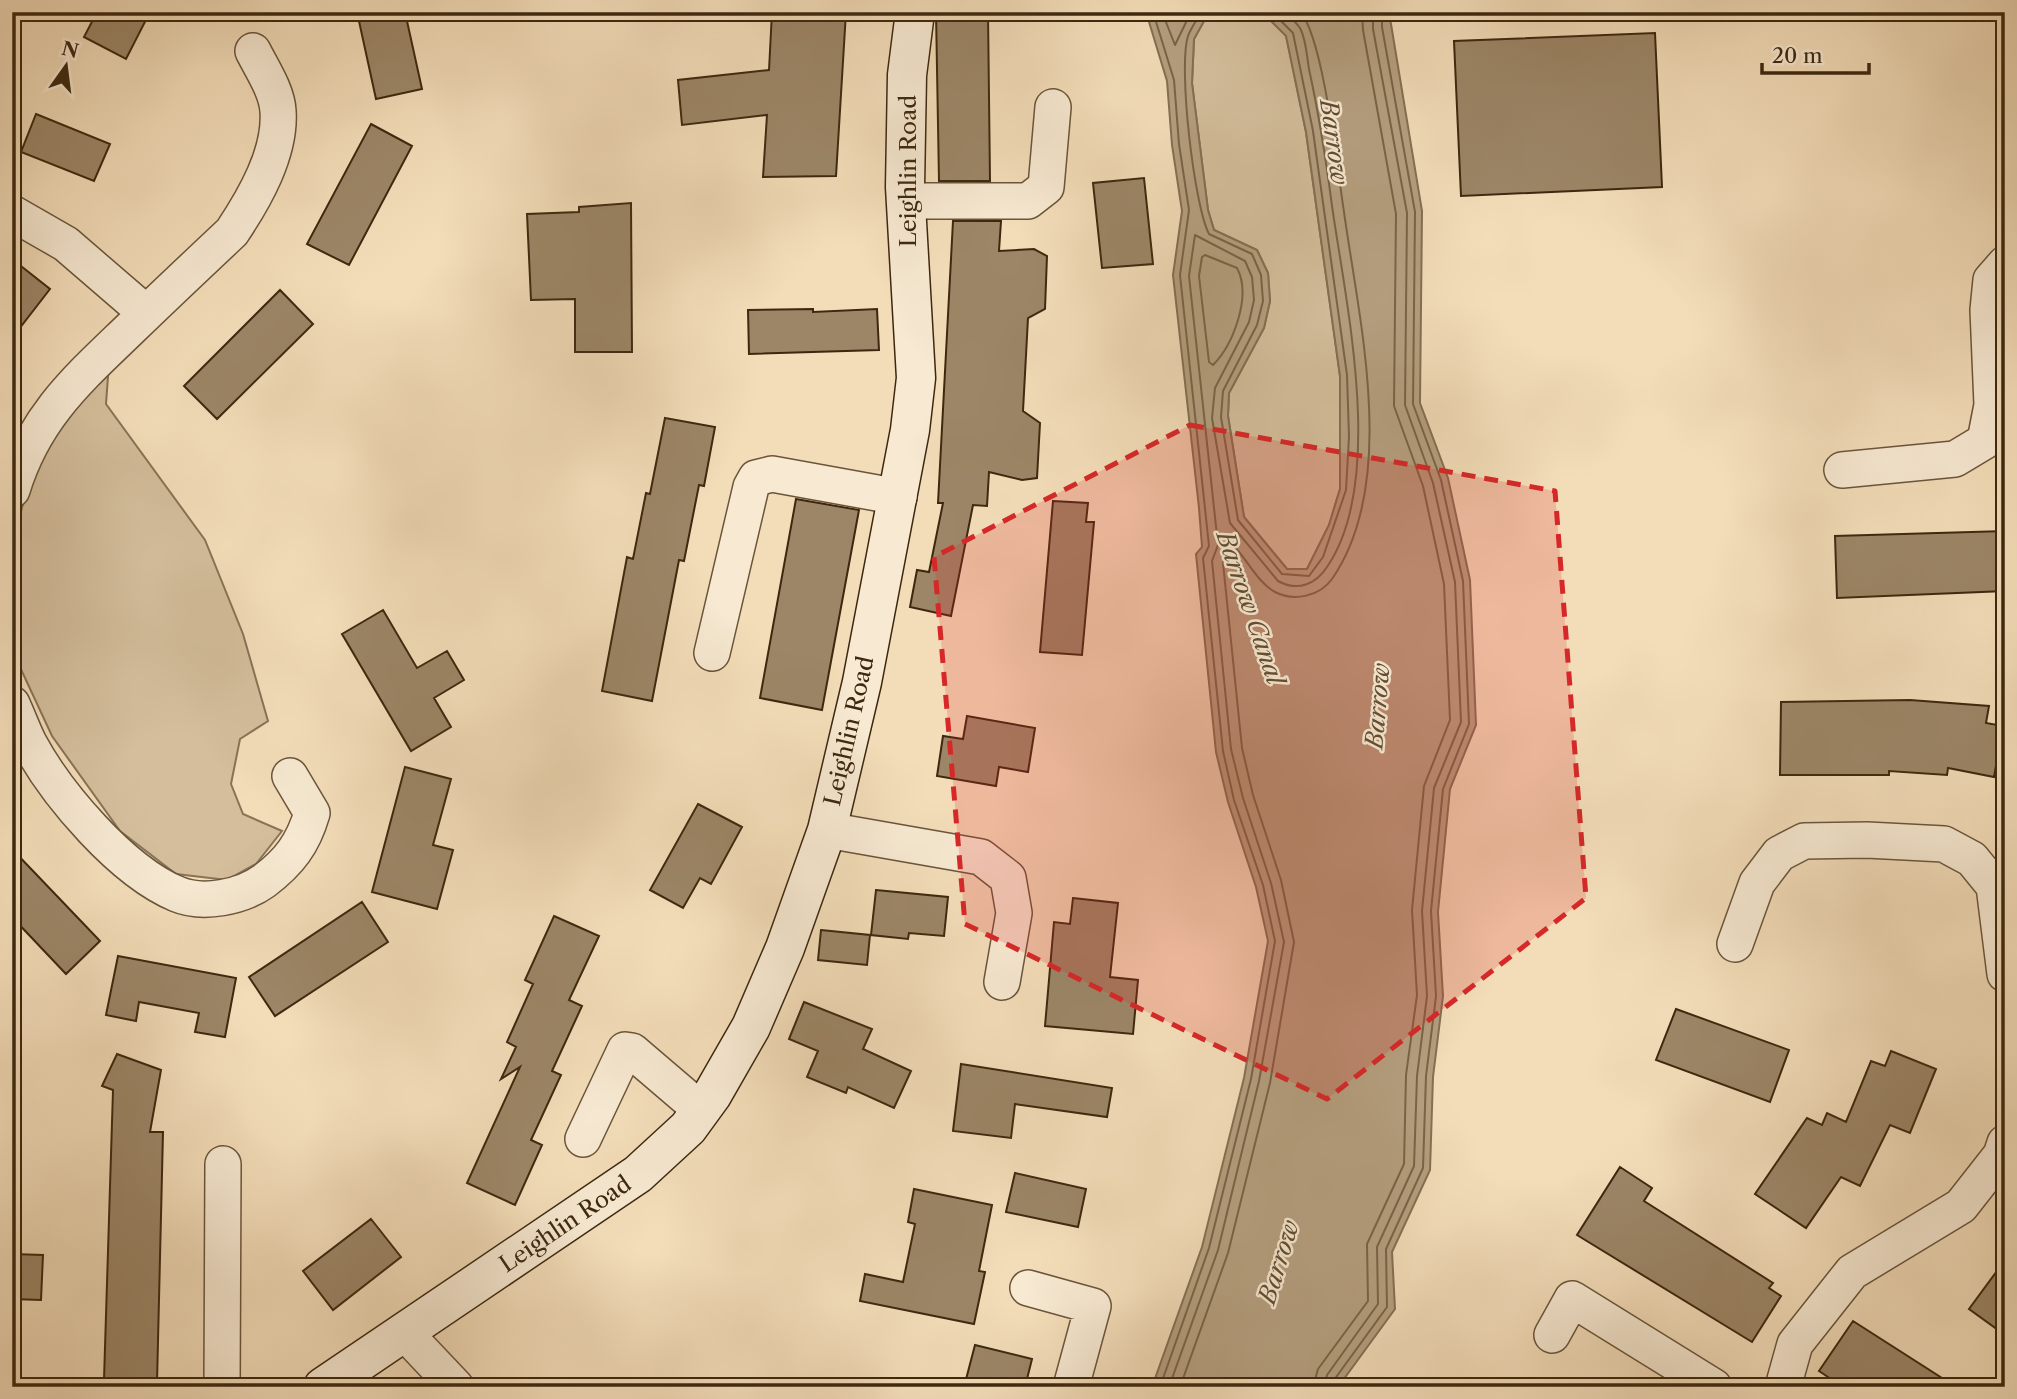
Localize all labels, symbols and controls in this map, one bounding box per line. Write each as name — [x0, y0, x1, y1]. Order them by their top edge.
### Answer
north arrow — [32, 32, 102, 102]
scale bar — [1762, 32, 1868, 76]
text: N — [59, 37, 81, 63]
text: 20 m — [1772, 43, 1823, 68]
street label: Leighlin Road — [894, 95, 922, 247]
water label: Barrow — [1314, 95, 1355, 187]
water label: Barrow Canal — [1210, 525, 1291, 691]
street label: Leighlin Road — [818, 653, 880, 809]
water label: Barrow — [1359, 662, 1396, 752]
street label: Leighlin Road — [494, 1170, 636, 1278]
water label: Barrow — [1251, 1216, 1305, 1309]

